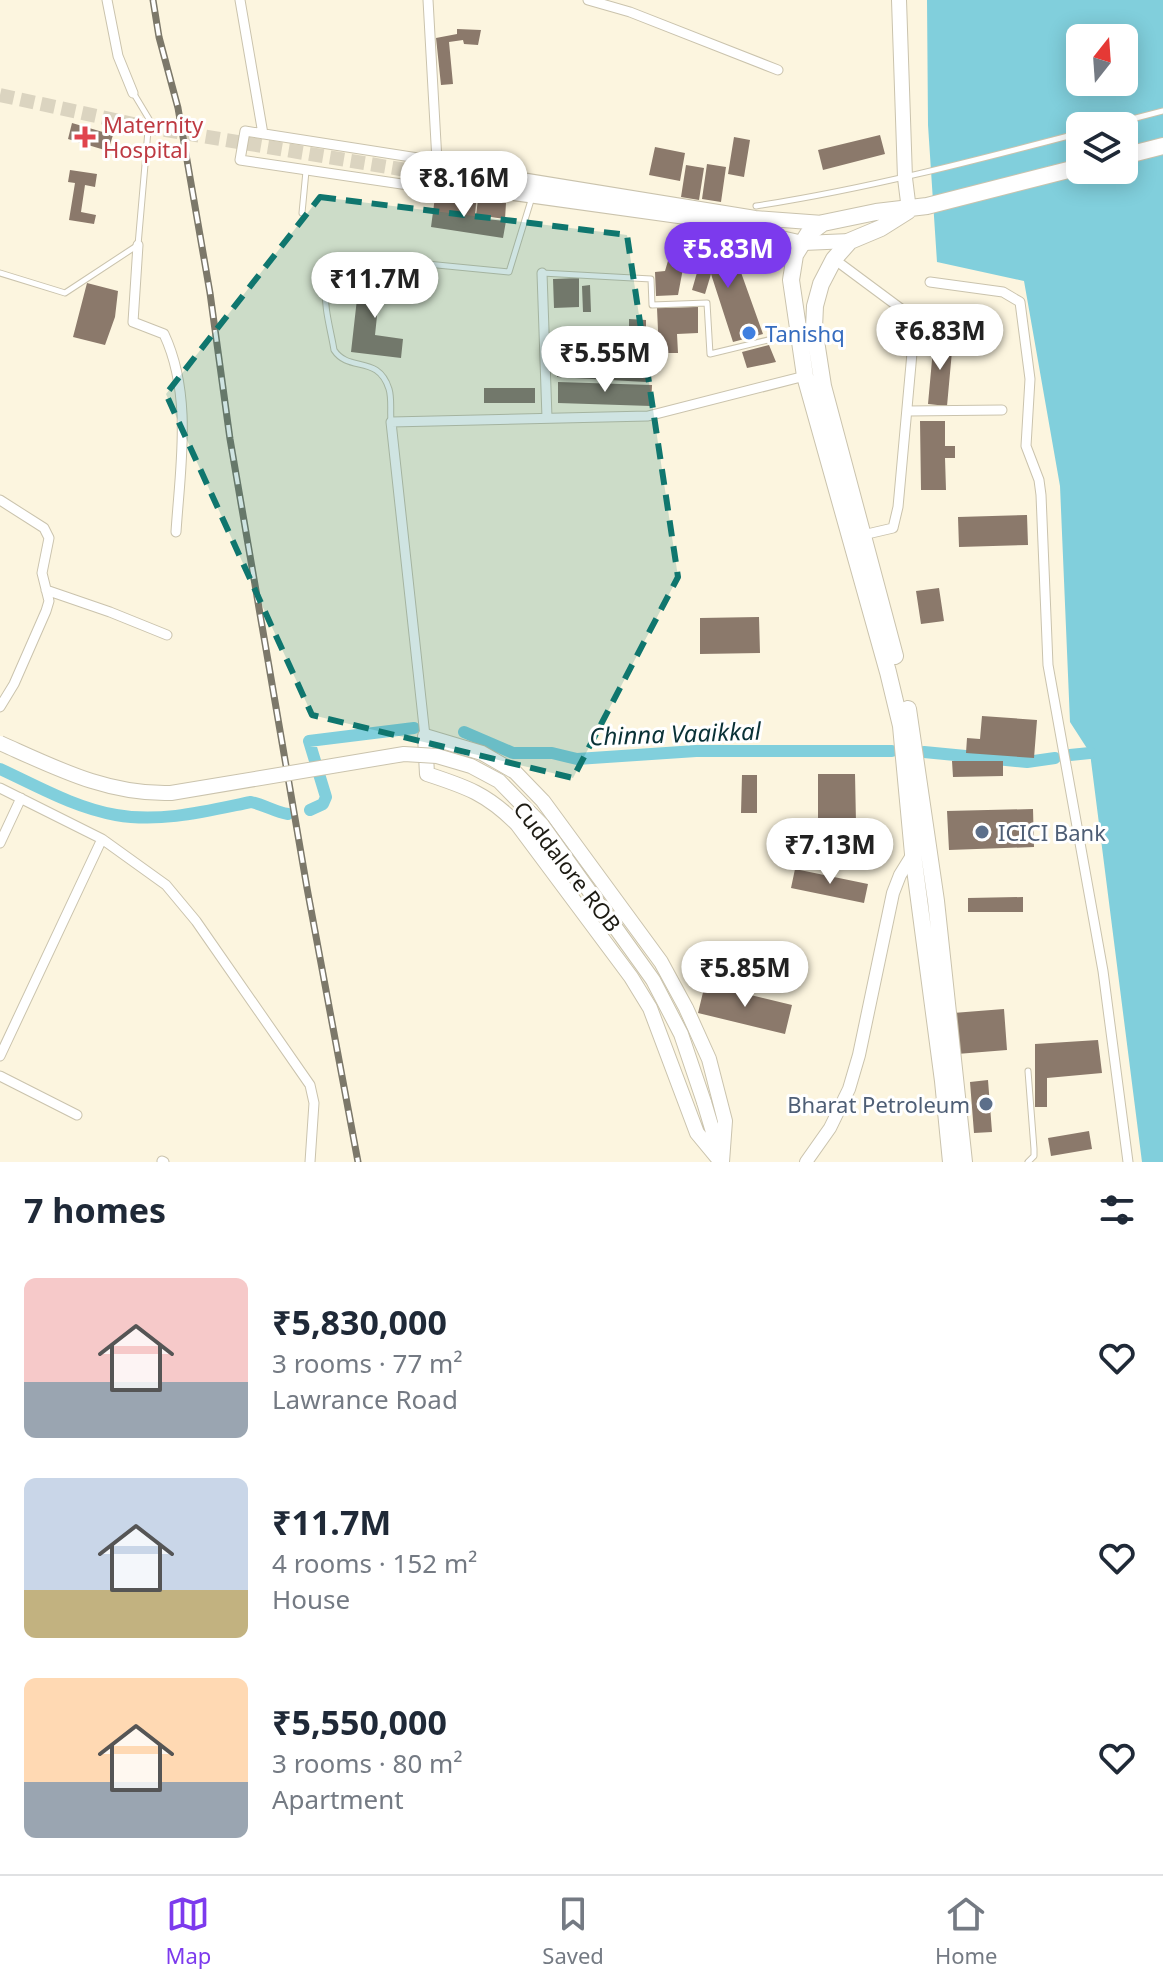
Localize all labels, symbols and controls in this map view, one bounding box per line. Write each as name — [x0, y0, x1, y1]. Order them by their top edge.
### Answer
north arrow — [1066, 24, 1138, 96]
map controls — [1066, 24, 1138, 184]
place label: Maternity Hospital — [103, 109, 204, 164]
button: layers — [1066, 112, 1138, 184]
marker: Maternity Hospital — [74, 126, 96, 148]
pin: ₹8.16M — [399, 151, 529, 219]
text: ₹8.16M — [418, 159, 510, 195]
pin: ₹5.83M — [663, 222, 793, 290]
text: ₹5.83M — [682, 230, 774, 266]
pin: ₹11.7M — [310, 252, 440, 320]
text: ₹11.7M — [329, 260, 421, 296]
pin: ₹6.83M — [875, 304, 1005, 372]
text: ₹6.83M — [894, 312, 986, 348]
place label: Tanishq — [765, 318, 845, 348]
marker: Tanishq — [740, 324, 758, 342]
pin: ₹5.55M — [540, 326, 670, 394]
text: ₹5.55M — [559, 334, 651, 370]
water label: Chinna Vaaikkal — [589, 713, 762, 752]
street label: Cuddalore ROB — [508, 795, 628, 937]
place label: ICICI Bank — [998, 817, 1106, 847]
pin: ₹7.13M — [765, 818, 895, 886]
marker: ICICI Bank — [973, 823, 991, 841]
text: ₹7.13M — [784, 826, 876, 862]
pin: ₹5.85M — [680, 941, 810, 1009]
text: ₹5.85M — [699, 949, 791, 985]
place label: Bharat Petroleum — [787, 1089, 970, 1119]
marker: Bharat Petroleum — [977, 1095, 995, 1113]
text: 7 homes — [24, 1187, 166, 1233]
icon: filters — [1095, 1188, 1139, 1232]
text: ₹5,830,000 — [272, 1299, 447, 1345]
icon: home — [88, 1310, 184, 1406]
icon: heart — [1095, 1336, 1139, 1380]
text: 3 rooms · 77 m² — [272, 1345, 462, 1381]
text: Lawrance Road — [272, 1381, 458, 1417]
text: ₹11.7M — [272, 1499, 391, 1545]
icon: home — [88, 1510, 184, 1606]
icon: heart — [1095, 1536, 1139, 1580]
text: 4 rooms · 152 m² — [272, 1545, 477, 1581]
text: House — [272, 1581, 350, 1617]
text: ₹5,550,000 — [272, 1699, 447, 1745]
icon: home — [88, 1710, 184, 1806]
icon: heart — [1095, 1736, 1139, 1780]
text: 3 rooms · 80 m² — [272, 1745, 462, 1781]
text: Apartment — [272, 1781, 404, 1817]
tab: Map — [166, 1892, 211, 1970]
tab: Saved — [542, 1892, 604, 1970]
tab: Home — [935, 1892, 997, 1970]

